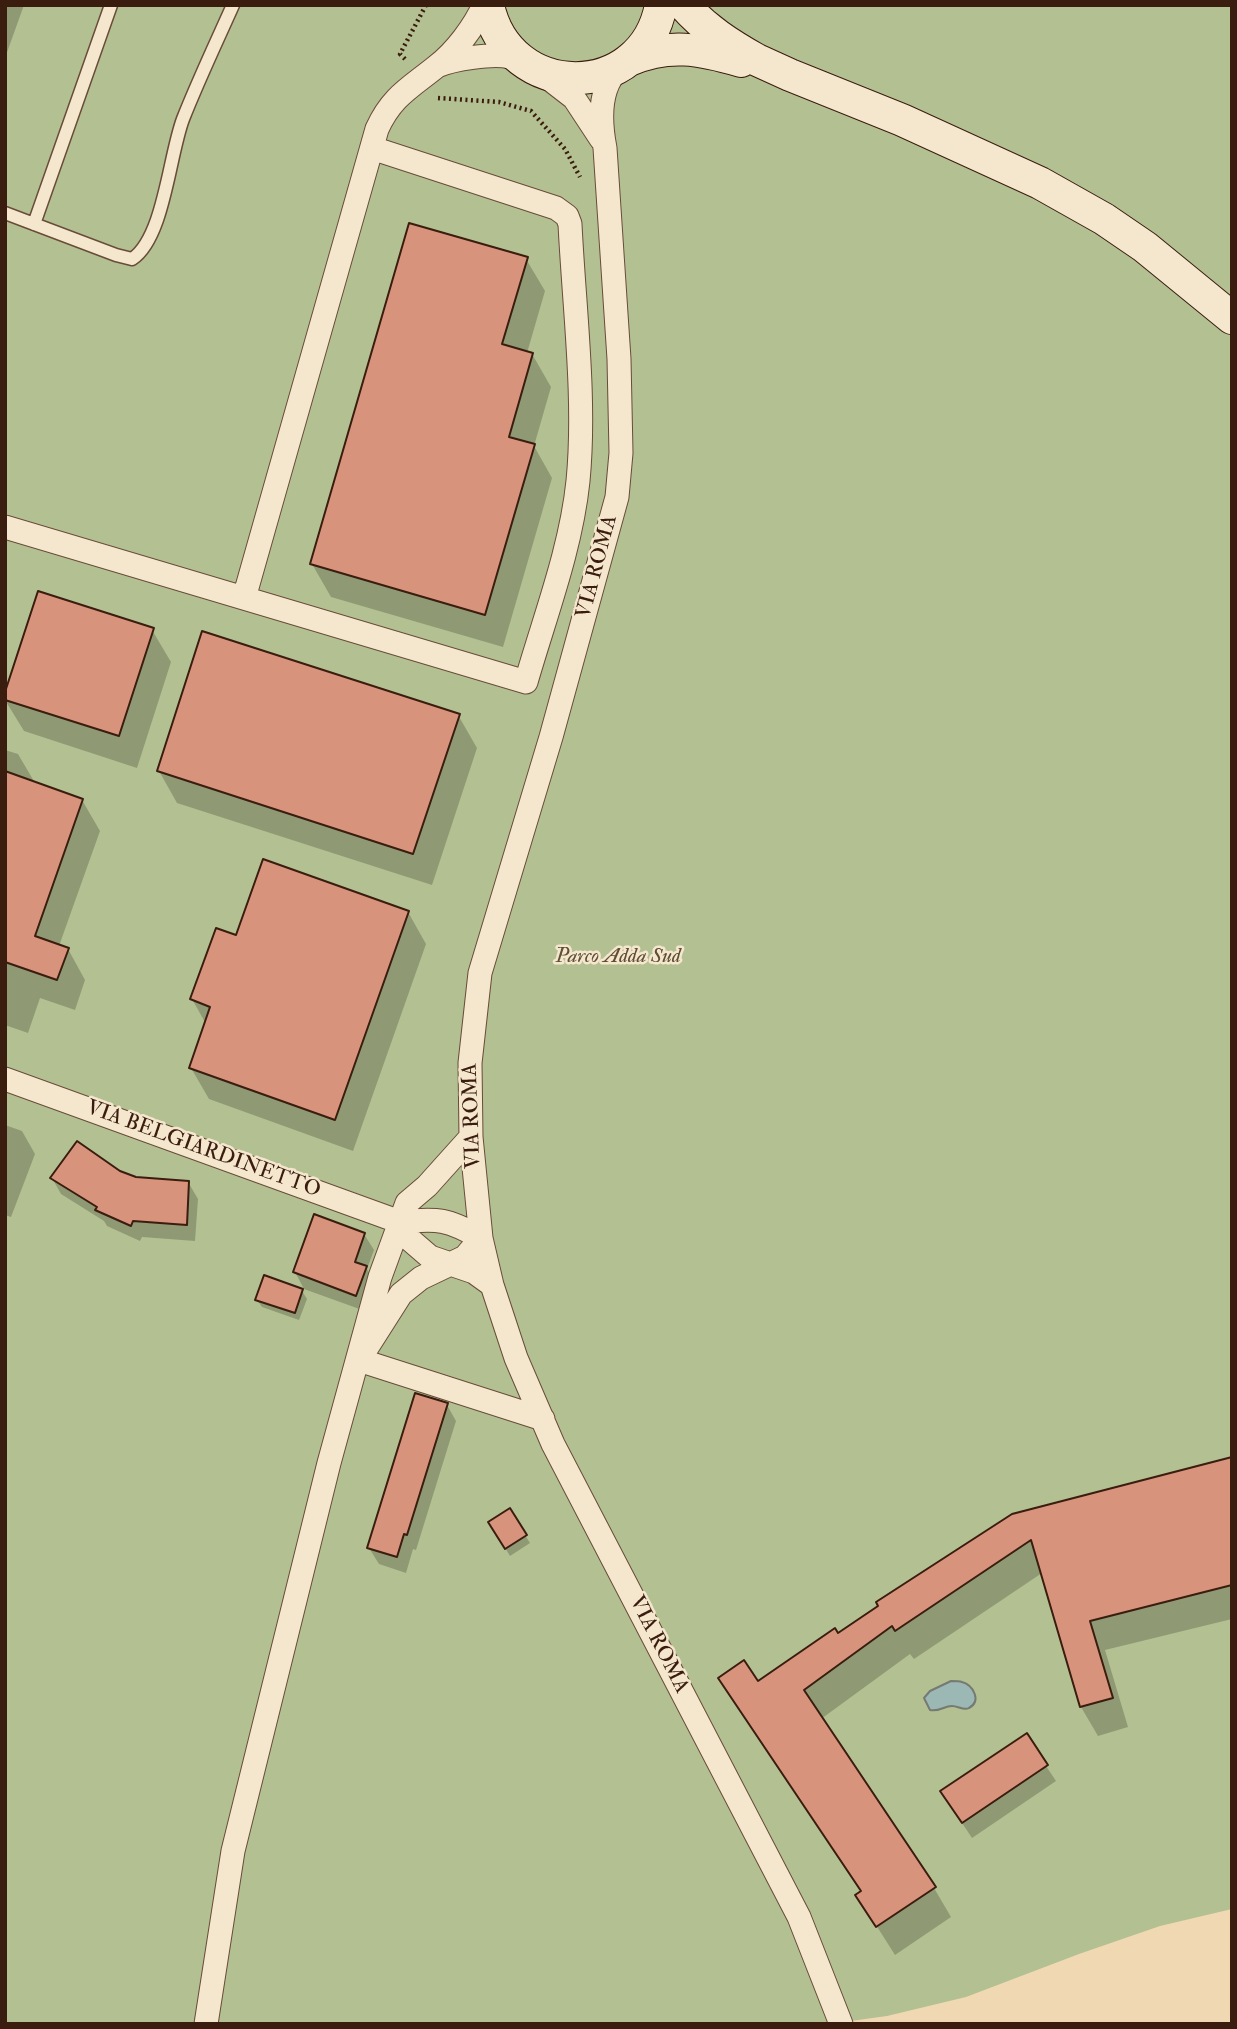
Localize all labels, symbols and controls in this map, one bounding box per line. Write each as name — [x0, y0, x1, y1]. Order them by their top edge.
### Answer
street label: VIA ROMA — [572, 512, 624, 622]
park label: Parco Adda Sud — [555, 944, 681, 970]
street label: VIA ROMA — [459, 1063, 487, 1169]
street label: VIA BELGIARDINETTO — [82, 1096, 324, 1204]
street label: VIA ROMA — [623, 1592, 693, 1698]

